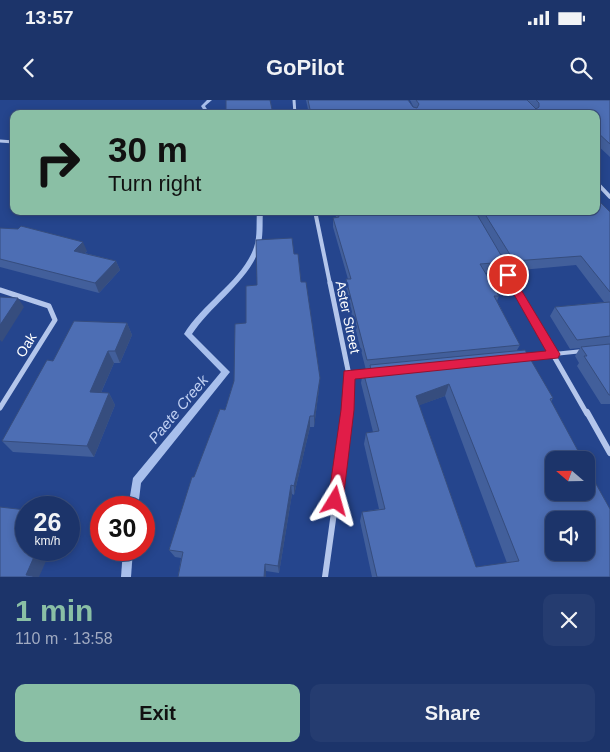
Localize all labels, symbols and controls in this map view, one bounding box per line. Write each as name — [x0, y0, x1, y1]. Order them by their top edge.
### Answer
text: 13:57 — [25, 7, 74, 28]
icon: back — [15, 54, 43, 82]
icon: search — [567, 54, 595, 82]
text: GoPilot — [266, 55, 344, 80]
icon: right — [25, 130, 90, 195]
text: 30 m — [108, 130, 188, 169]
text: Turn right — [108, 171, 201, 196]
pin — [487, 254, 529, 296]
icon: arrive — [494, 261, 522, 289]
street label: Aster Street — [332, 279, 364, 355]
street label: Oak — [12, 329, 40, 360]
water label: Paete Creek — [145, 370, 212, 446]
north arrow — [545, 451, 595, 501]
map controls — [545, 451, 595, 561]
position arrow — [308, 474, 360, 526]
speed limit sign: 30 — [90, 496, 155, 561]
text: 26 — [34, 508, 61, 536]
button: sound — [545, 511, 595, 561]
text: km/h — [34, 534, 61, 548]
text: 1 min — [15, 594, 93, 627]
button: close — [543, 594, 595, 646]
text: 110 m · 13:58 — [15, 630, 113, 647]
button: Exit — [15, 684, 300, 742]
button: Share — [310, 684, 595, 742]

